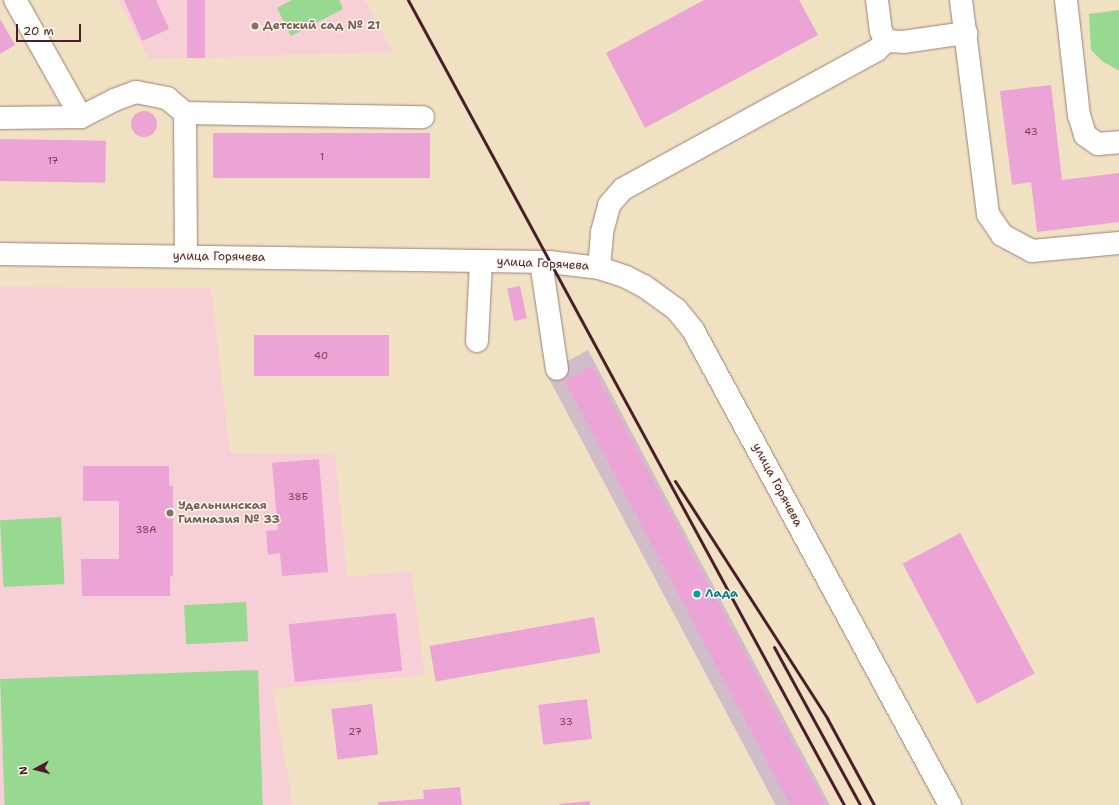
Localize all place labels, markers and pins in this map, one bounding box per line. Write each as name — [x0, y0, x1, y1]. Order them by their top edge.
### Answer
place label: Детский сад № 21 — [263, 19, 380, 33]
marker: Детский сад № 21 — [250, 21, 260, 31]
place label: Удельнинская Гимназия № 33 — [178, 499, 280, 527]
marker: Удельнинская Гимназия № 33 — [165, 508, 175, 518]
place label: Лада — [705, 587, 738, 601]
marker: Лада — [692, 589, 702, 599]

